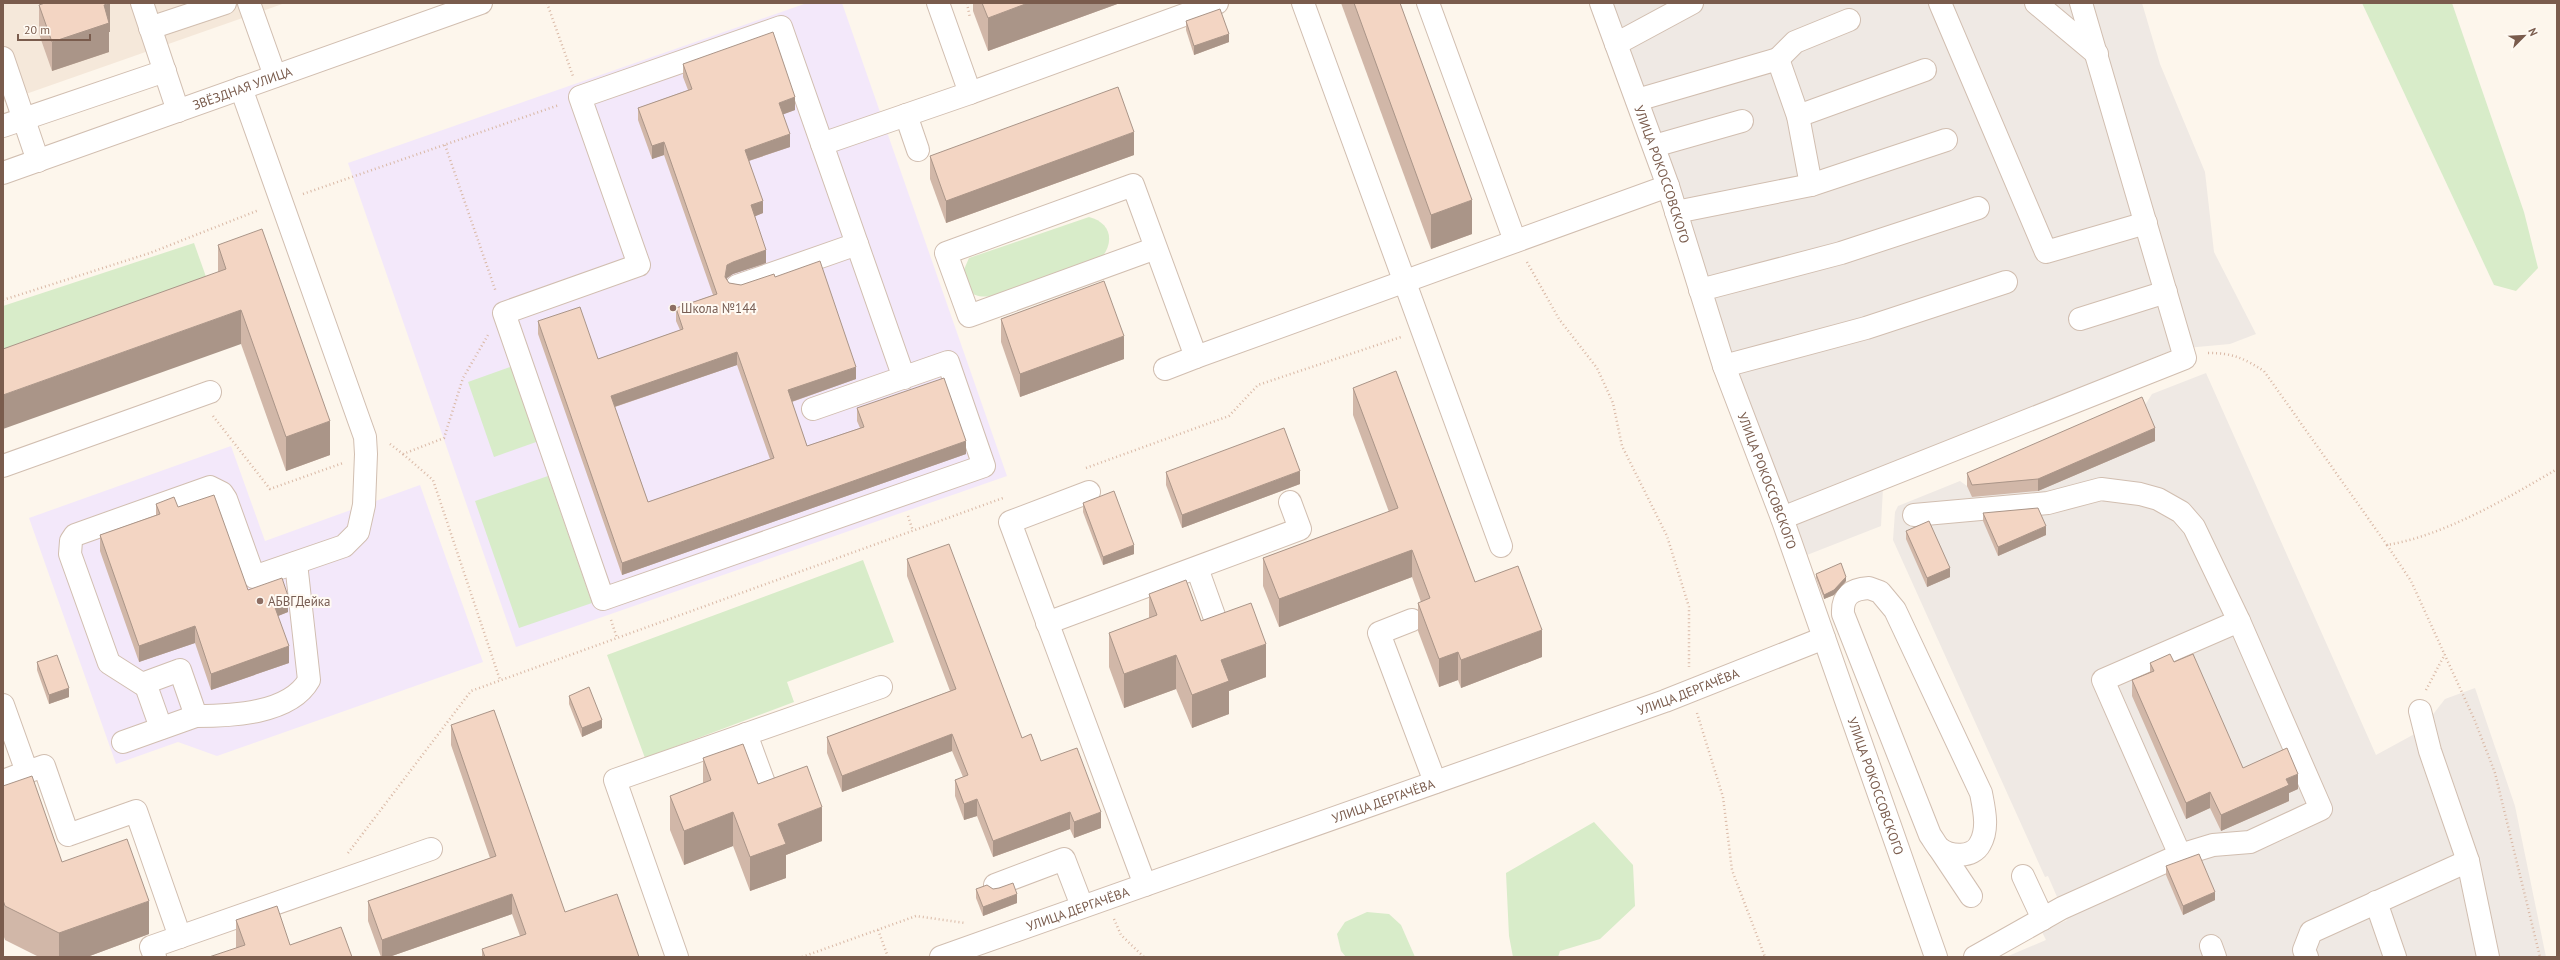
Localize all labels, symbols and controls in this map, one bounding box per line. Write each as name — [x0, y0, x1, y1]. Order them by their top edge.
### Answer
scale bar — [18, 16, 90, 42]
north arrow — [2504, 16, 2544, 56]
text: 20 m — [24, 22, 50, 37]
text: N — [2525, 26, 2541, 38]
street label: ЗВЁЗДНАЯ УЛИЦА — [190, 62, 295, 113]
street label: УЛИЦА РОКОССОВСКОГО — [1631, 103, 1694, 245]
place label: Школа №144 — [681, 300, 756, 317]
marker: Школа №144 — [668, 303, 678, 313]
street label: УЛИЦА РОКОССОВСКОГО — [1734, 410, 1801, 551]
place label: АБВГДейка — [268, 593, 330, 610]
marker: АБВГДейка — [255, 596, 265, 606]
street label: УЛИЦА ДЕРГАЧЁВА — [1635, 664, 1742, 719]
street label: УЛИЦА РОКОССОВСКОГО — [1844, 715, 1908, 857]
street label: УЛИЦА ДЕРГАЧЁВА — [1330, 775, 1437, 827]
street label: УЛИЦА ДЕРГАЧЁВА — [1024, 883, 1132, 935]

